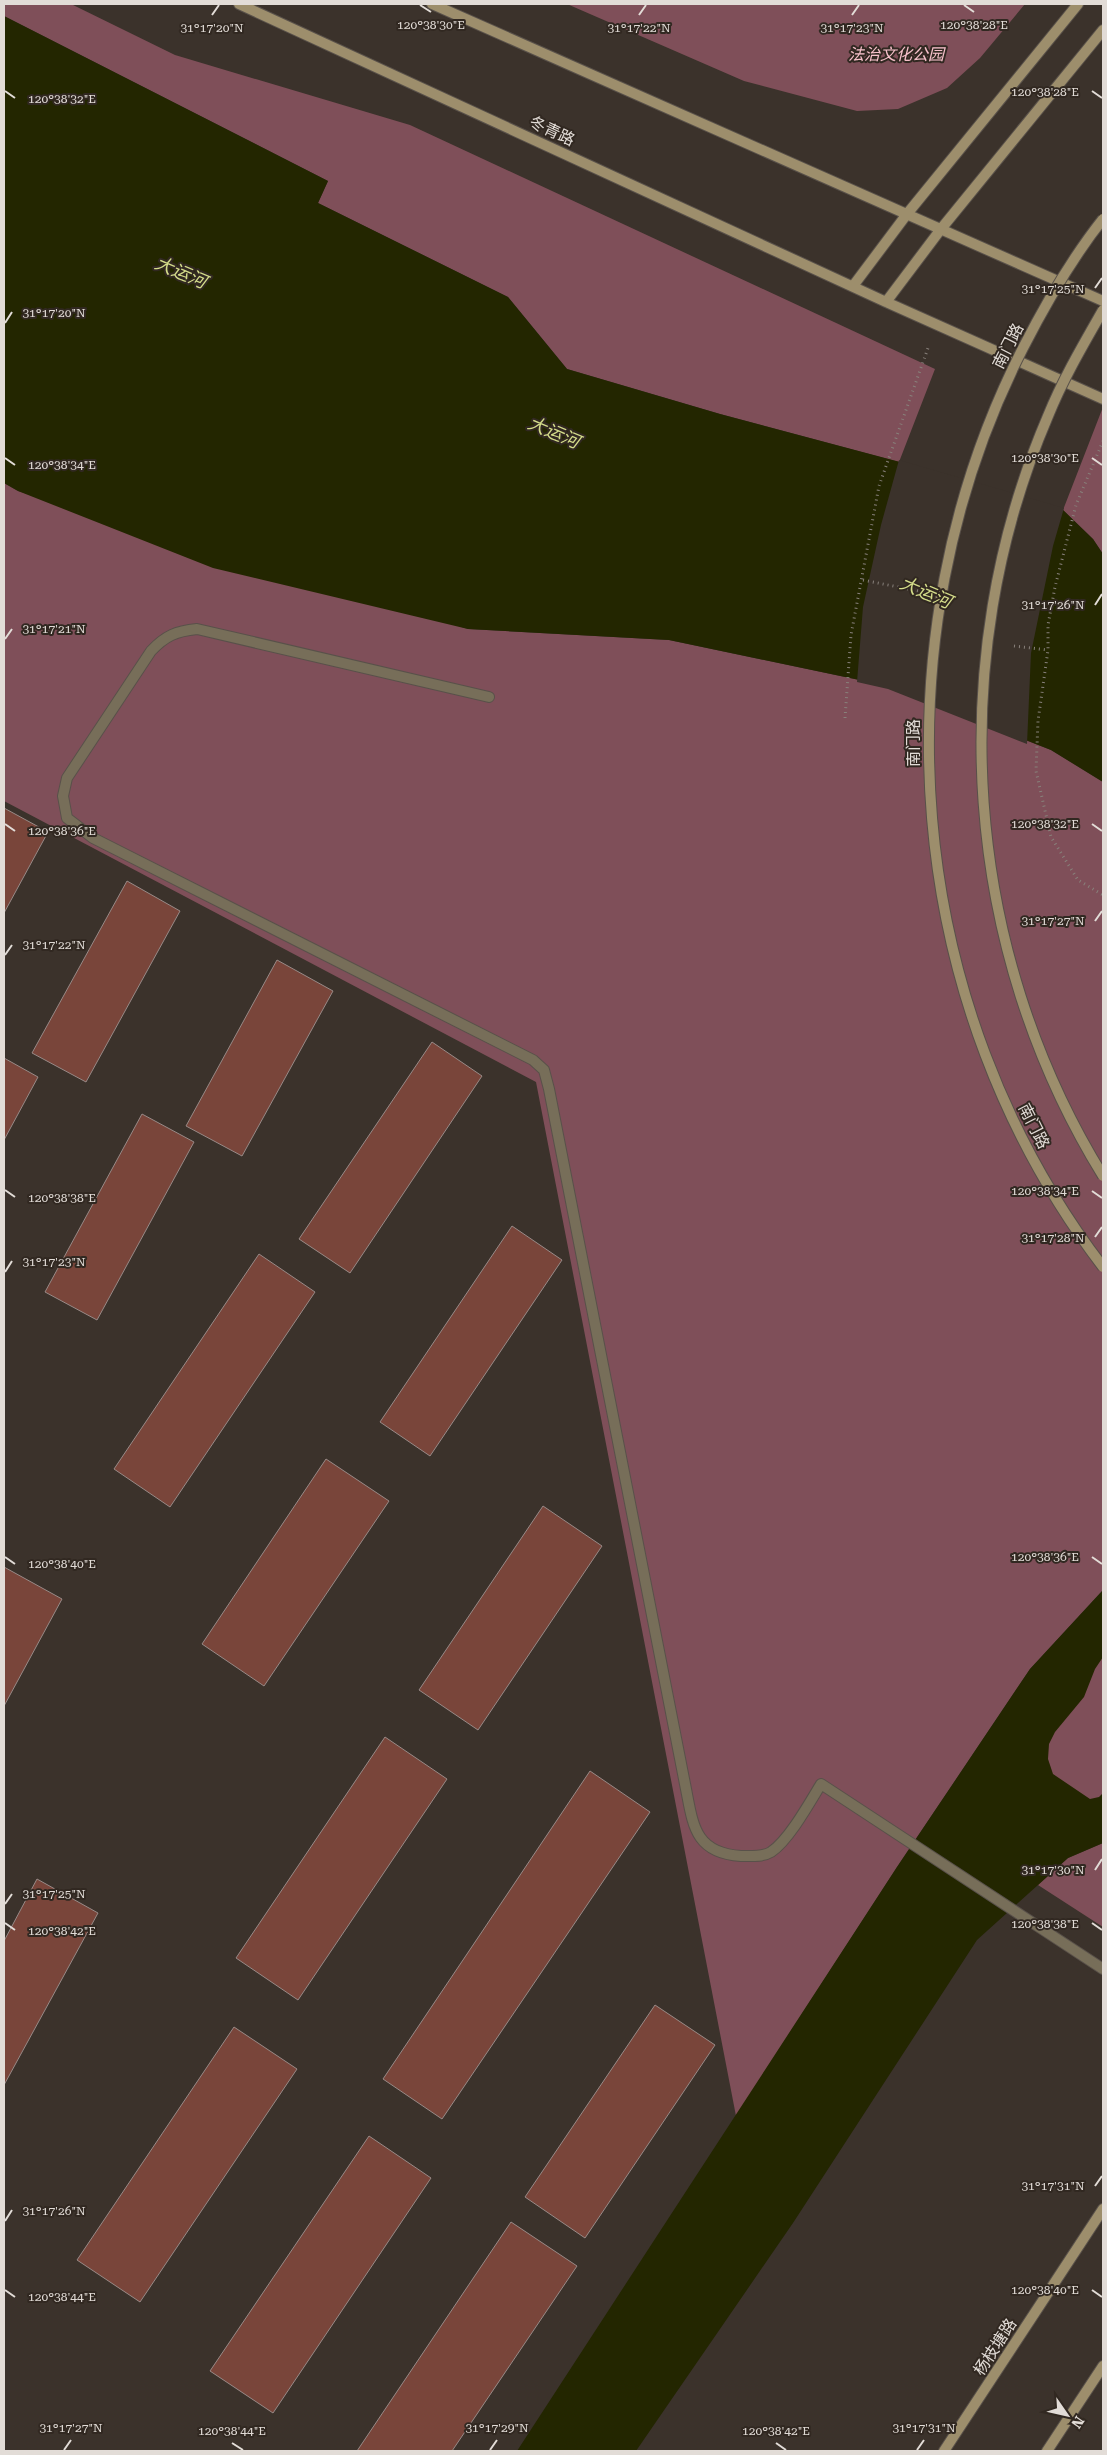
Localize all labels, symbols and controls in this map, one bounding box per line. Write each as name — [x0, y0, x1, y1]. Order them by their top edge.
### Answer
text: 120°38'30"E — [397, 18, 465, 32]
text: 120°38'28"E — [940, 18, 1008, 32]
text: 31°17'20"N — [180, 21, 244, 35]
text: 31°17'22"N — [607, 21, 671, 35]
text: 31°17'23"N — [820, 21, 884, 35]
park label: 法治文化公园 — [848, 45, 946, 64]
text: 120°38'28"E — [1011, 85, 1079, 99]
text: 120°38'32"E — [28, 92, 96, 106]
street label: 冬青路 — [526, 112, 578, 150]
water label: 大运河 — [152, 252, 213, 293]
text: 31°17'25"N — [1021, 282, 1085, 296]
text: 31°17'20"N — [22, 306, 86, 320]
street label: 南门路 — [989, 320, 1027, 372]
water label: 大运河 — [525, 412, 586, 453]
text: 120°38'30"E — [1011, 451, 1079, 465]
text: 120°38'34"E — [28, 458, 96, 472]
water label: 大运河 — [897, 572, 958, 613]
text: 31°17'26"N — [1021, 598, 1085, 612]
text: 31°17'21"N — [22, 622, 86, 636]
street label: 南门路 — [904, 719, 923, 767]
text: 120°38'32"E — [1011, 817, 1079, 831]
text: 120°38'36"E — [28, 824, 96, 838]
text: 31°17'27"N — [1021, 914, 1085, 928]
text: 31°17'22"N — [22, 938, 86, 952]
street label: 南门路 — [1015, 1100, 1053, 1152]
text: 120°38'34"E — [1011, 1184, 1079, 1198]
text: 120°38'38"E — [28, 1191, 96, 1205]
text: 31°17'28"N — [1021, 1231, 1085, 1245]
text: 31°17'23"N — [22, 1255, 86, 1269]
text: 120°38'36"E — [1011, 1550, 1079, 1564]
text: 120°38'40"E — [28, 1557, 96, 1571]
text: 31°17'30"N — [1021, 1863, 1085, 1877]
text: 31°17'25"N — [22, 1887, 86, 1901]
text: 120°38'38"E — [1011, 1917, 1079, 1931]
text: 120°38'42"E — [28, 1924, 96, 1938]
text: 31°17'31"N — [1021, 2179, 1085, 2193]
text: 31°17'26"N — [22, 2204, 86, 2218]
text: 120°38'40"E — [1011, 2283, 1079, 2297]
text: 120°38'44"E — [28, 2290, 96, 2304]
street label: 杨枝塘路 — [970, 2315, 1020, 2379]
north arrow — [1042, 2390, 1092, 2440]
text: N — [1068, 2413, 1087, 2431]
text: 31°17'27"N — [39, 2421, 103, 2435]
text: 31°17'29"N — [465, 2421, 529, 2435]
text: 31°17'31"N — [892, 2421, 956, 2435]
text: 120°38'44"E — [198, 2424, 266, 2438]
text: 120°38'42"E — [742, 2424, 810, 2438]

